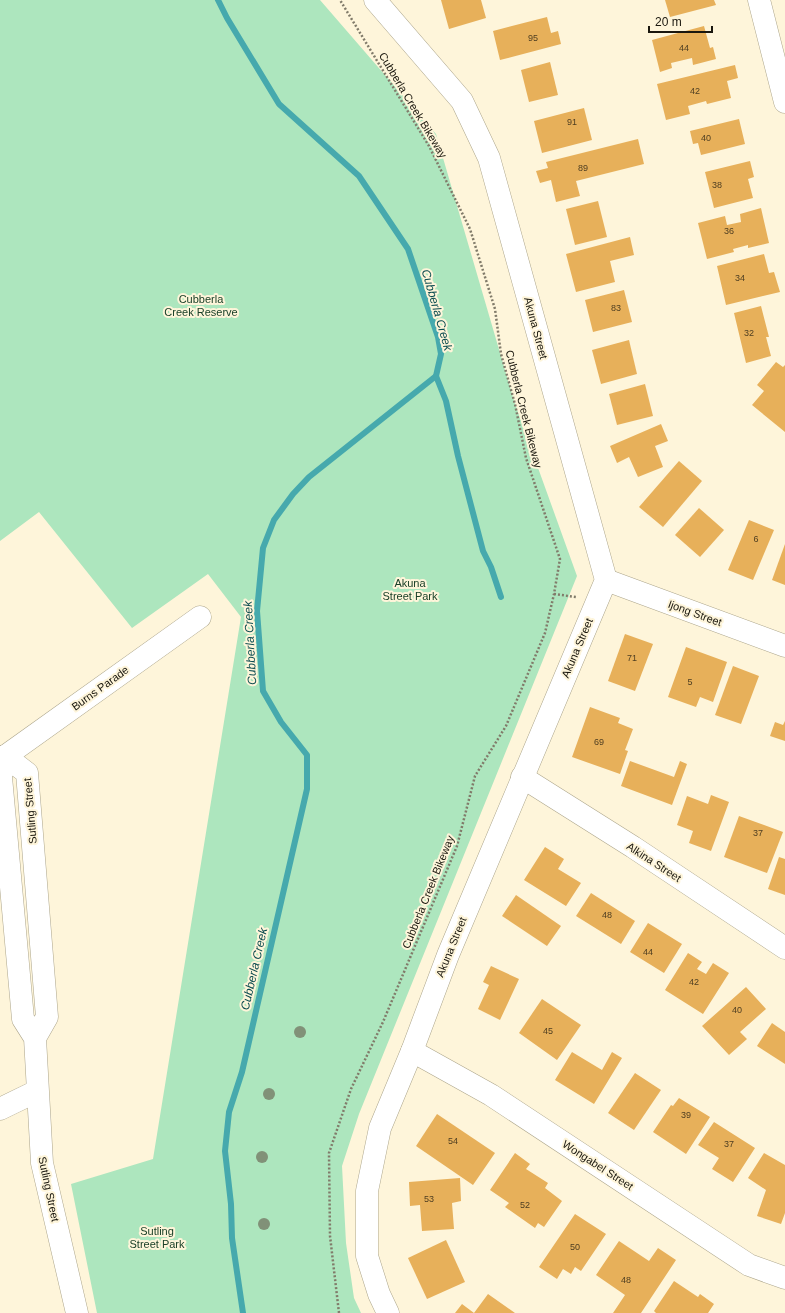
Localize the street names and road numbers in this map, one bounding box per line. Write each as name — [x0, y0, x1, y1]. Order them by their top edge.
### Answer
street label: Cubberla Creek Bikeway — [377, 50, 450, 160]
street label: Akuna Street — [522, 296, 550, 360]
street label: Cubberla Creek Bikeway — [504, 349, 545, 470]
street label: Ijong Street — [667, 598, 723, 628]
street label: Akuna Street — [559, 616, 595, 680]
street label: Burns Parade — [69, 663, 131, 713]
street label: Sutling Street — [21, 778, 39, 844]
street label: Cubberla Creek Bikeway — [400, 833, 456, 950]
street label: Alkina Street — [625, 840, 683, 884]
street label: Akuna Street — [434, 915, 468, 979]
street label: Wongabel Street — [560, 1138, 636, 1192]
street label: Sutling Street — [36, 1155, 62, 1223]

